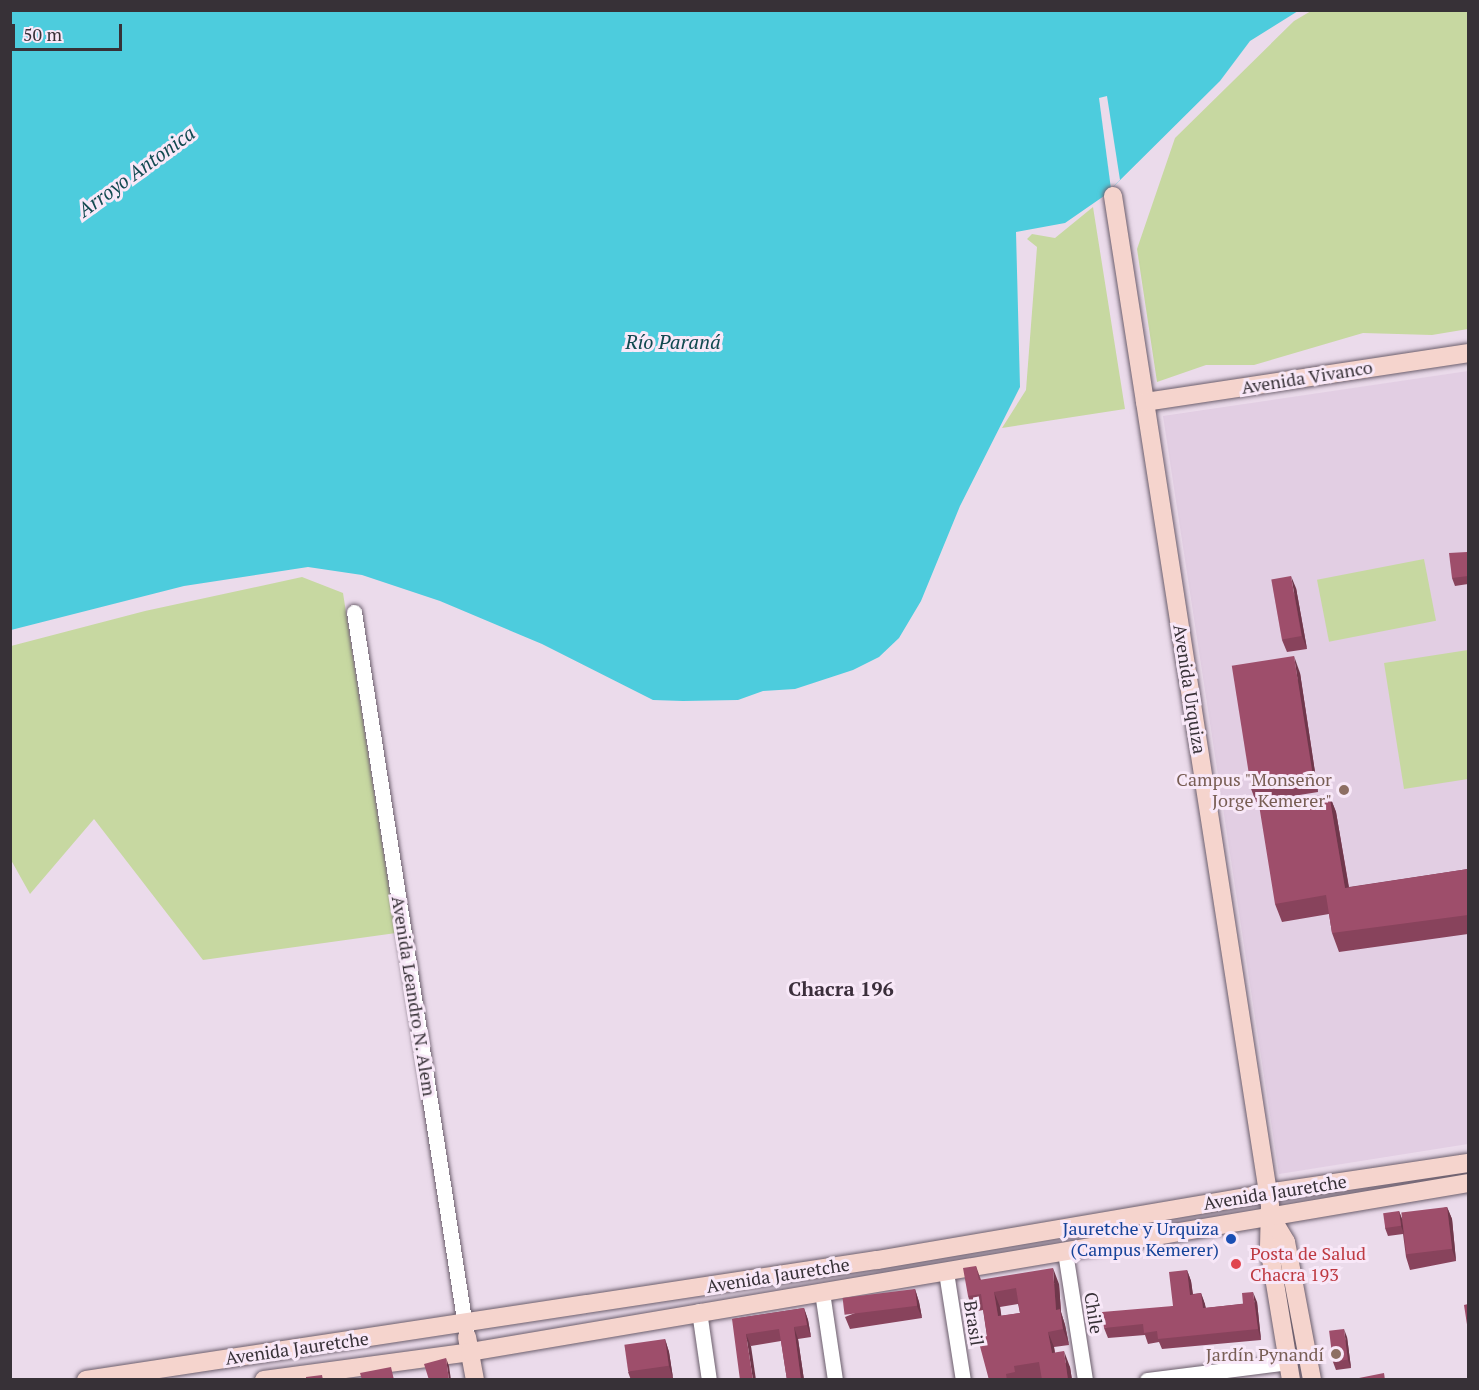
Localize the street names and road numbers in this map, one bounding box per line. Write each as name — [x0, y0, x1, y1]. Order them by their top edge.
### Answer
street label: Avenida Vivanco — [1240, 356, 1374, 398]
street label: Avenida Urquiza — [1169, 623, 1211, 755]
street label: Avenida Leandro N. Alem — [387, 894, 441, 1098]
street label: Avenida Jauretche — [1202, 1170, 1348, 1214]
street label: Avenida Jauretche — [705, 1253, 851, 1297]
street label: Chile — [1080, 1291, 1108, 1335]
street label: Brasil — [960, 1299, 988, 1347]
street label: Avenida Jauretche — [224, 1327, 370, 1369]

